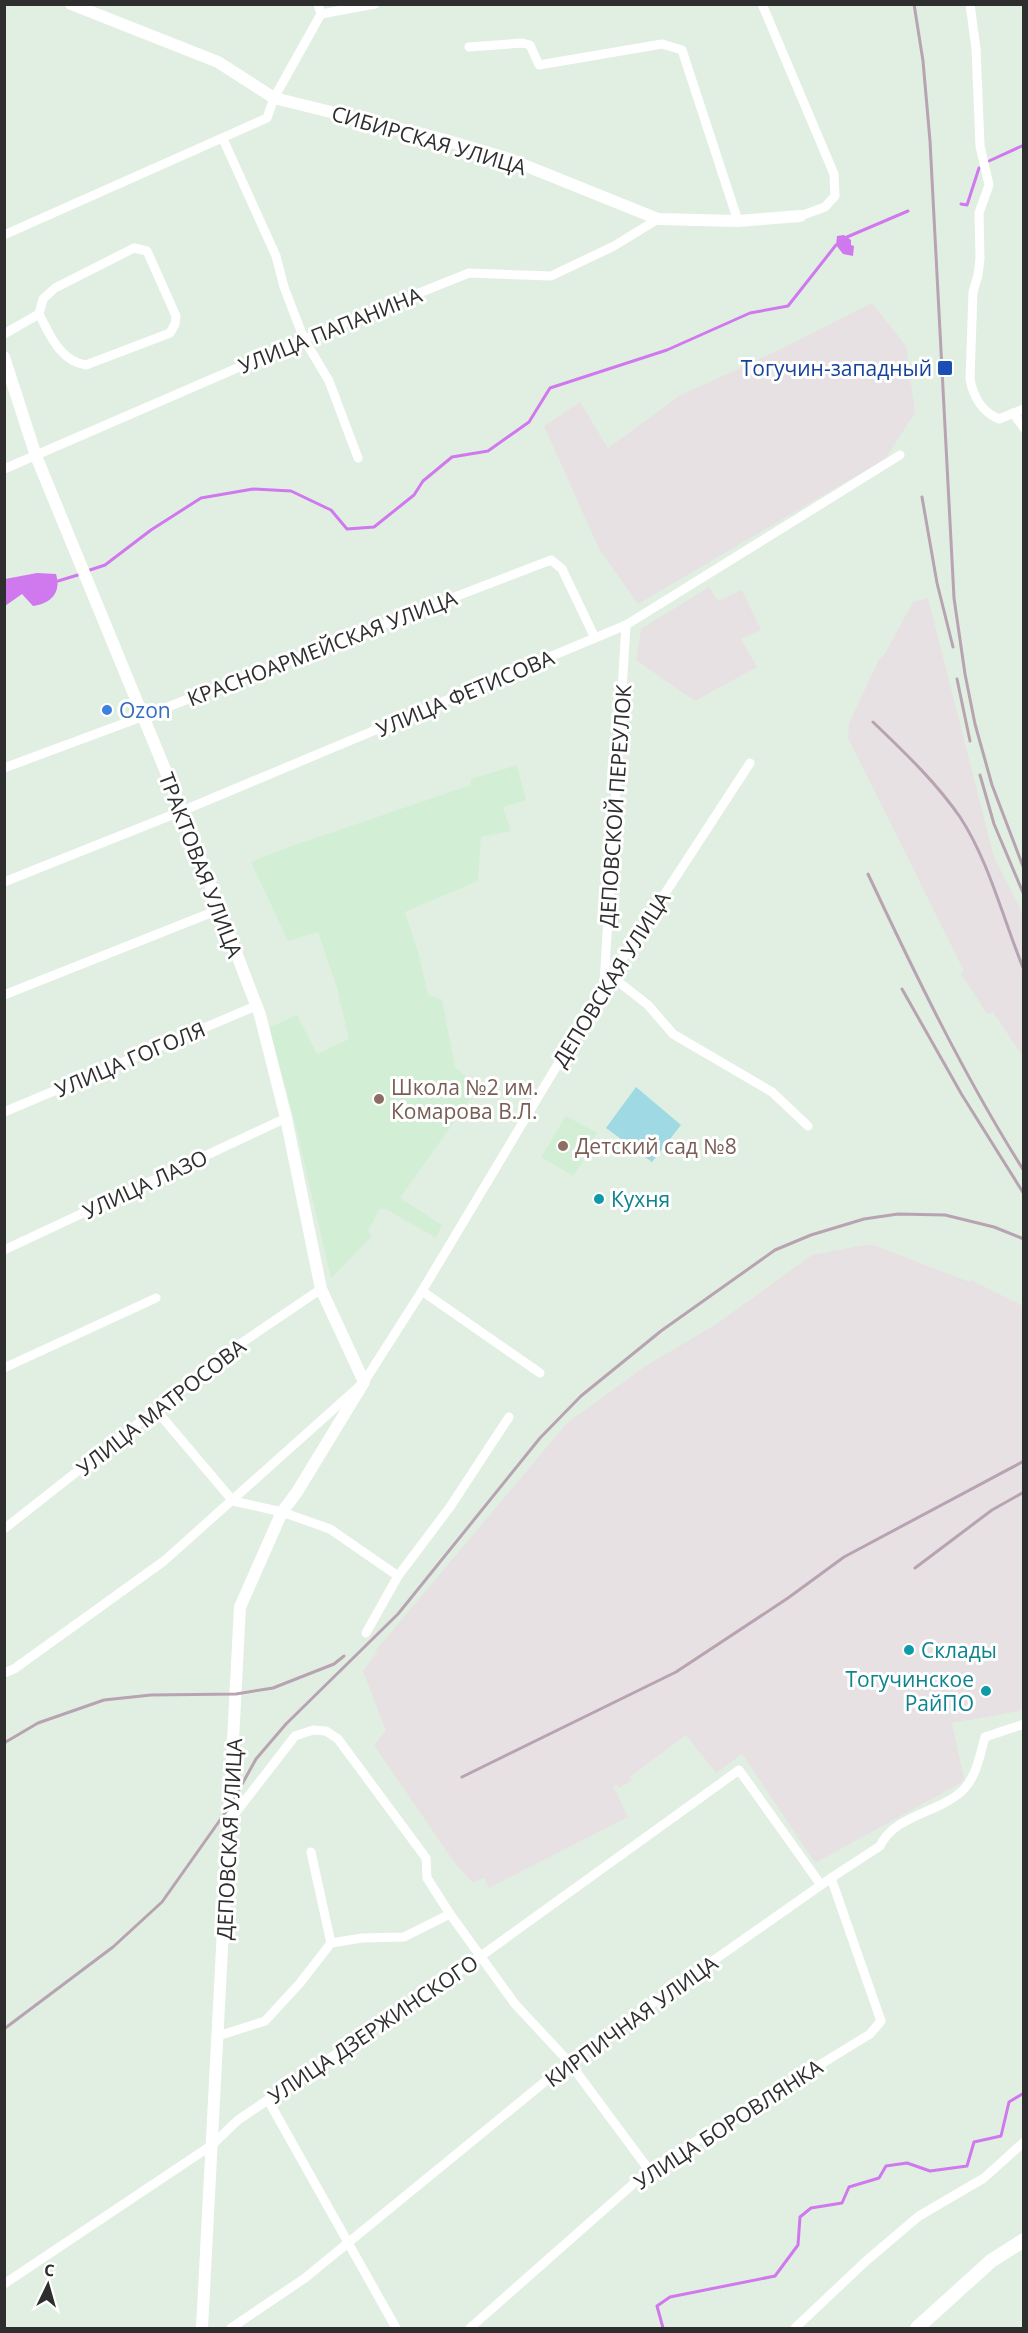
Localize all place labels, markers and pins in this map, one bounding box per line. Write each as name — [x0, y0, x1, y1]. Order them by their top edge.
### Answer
place label: Тогучин-западный — [741, 354, 932, 382]
marker: Тогучин-западный — [936, 359, 954, 377]
place label: Ozon — [119, 696, 171, 724]
marker: Ozon — [100, 703, 114, 717]
place label: Школа №2 им. Комарова В.Л. — [391, 1073, 538, 1125]
marker: Школа №2 им. Комарова В.Л. — [372, 1092, 386, 1106]
place label: Детский сад №8 — [575, 1132, 737, 1160]
marker: Детский сад №8 — [556, 1139, 570, 1153]
place label: Кухня — [611, 1185, 670, 1213]
marker: Кухня — [592, 1192, 606, 1206]
place label: Склады — [921, 1636, 997, 1664]
marker: Склады — [902, 1643, 916, 1657]
place label: Тогучинское РайПО — [846, 1665, 974, 1717]
marker: Тогучинское РайПО — [979, 1684, 993, 1698]

